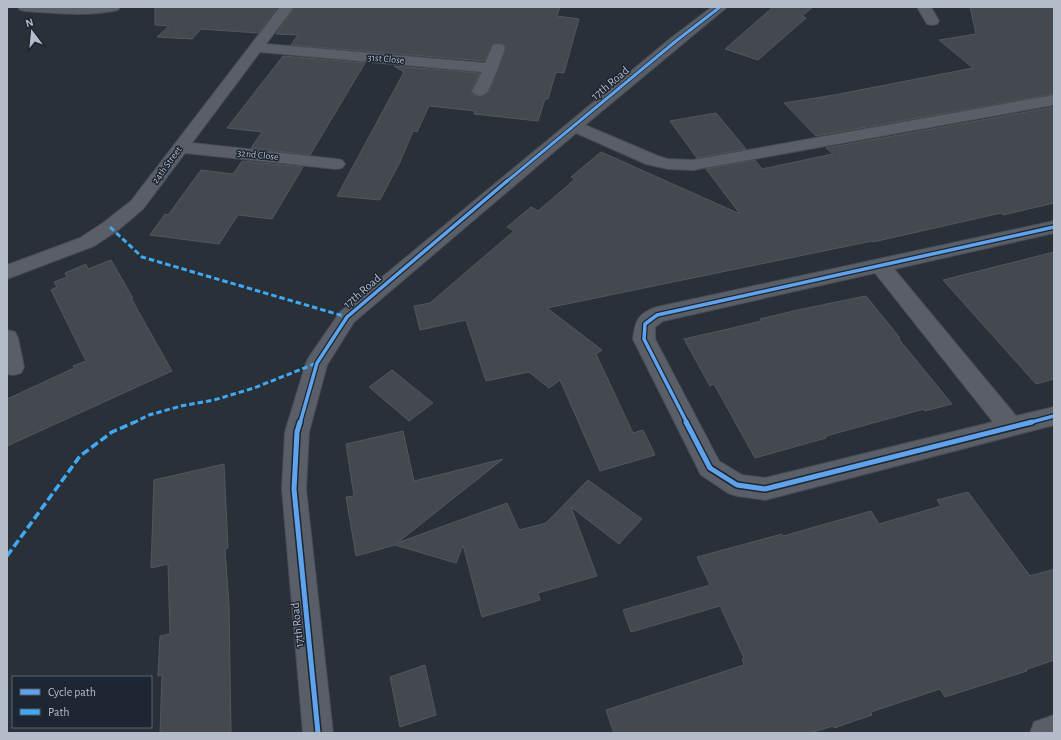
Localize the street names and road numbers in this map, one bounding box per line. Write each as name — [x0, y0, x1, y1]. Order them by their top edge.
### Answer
street label: 31st Close — [367, 52, 405, 66]
street label: 17th Road — [589, 64, 631, 102]
street label: 24th Street — [150, 144, 184, 185]
street label: 32nd Close — [237, 148, 280, 162]
street label: 17th Road — [341, 272, 383, 310]
street label: 17th Road — [289, 602, 305, 648]

